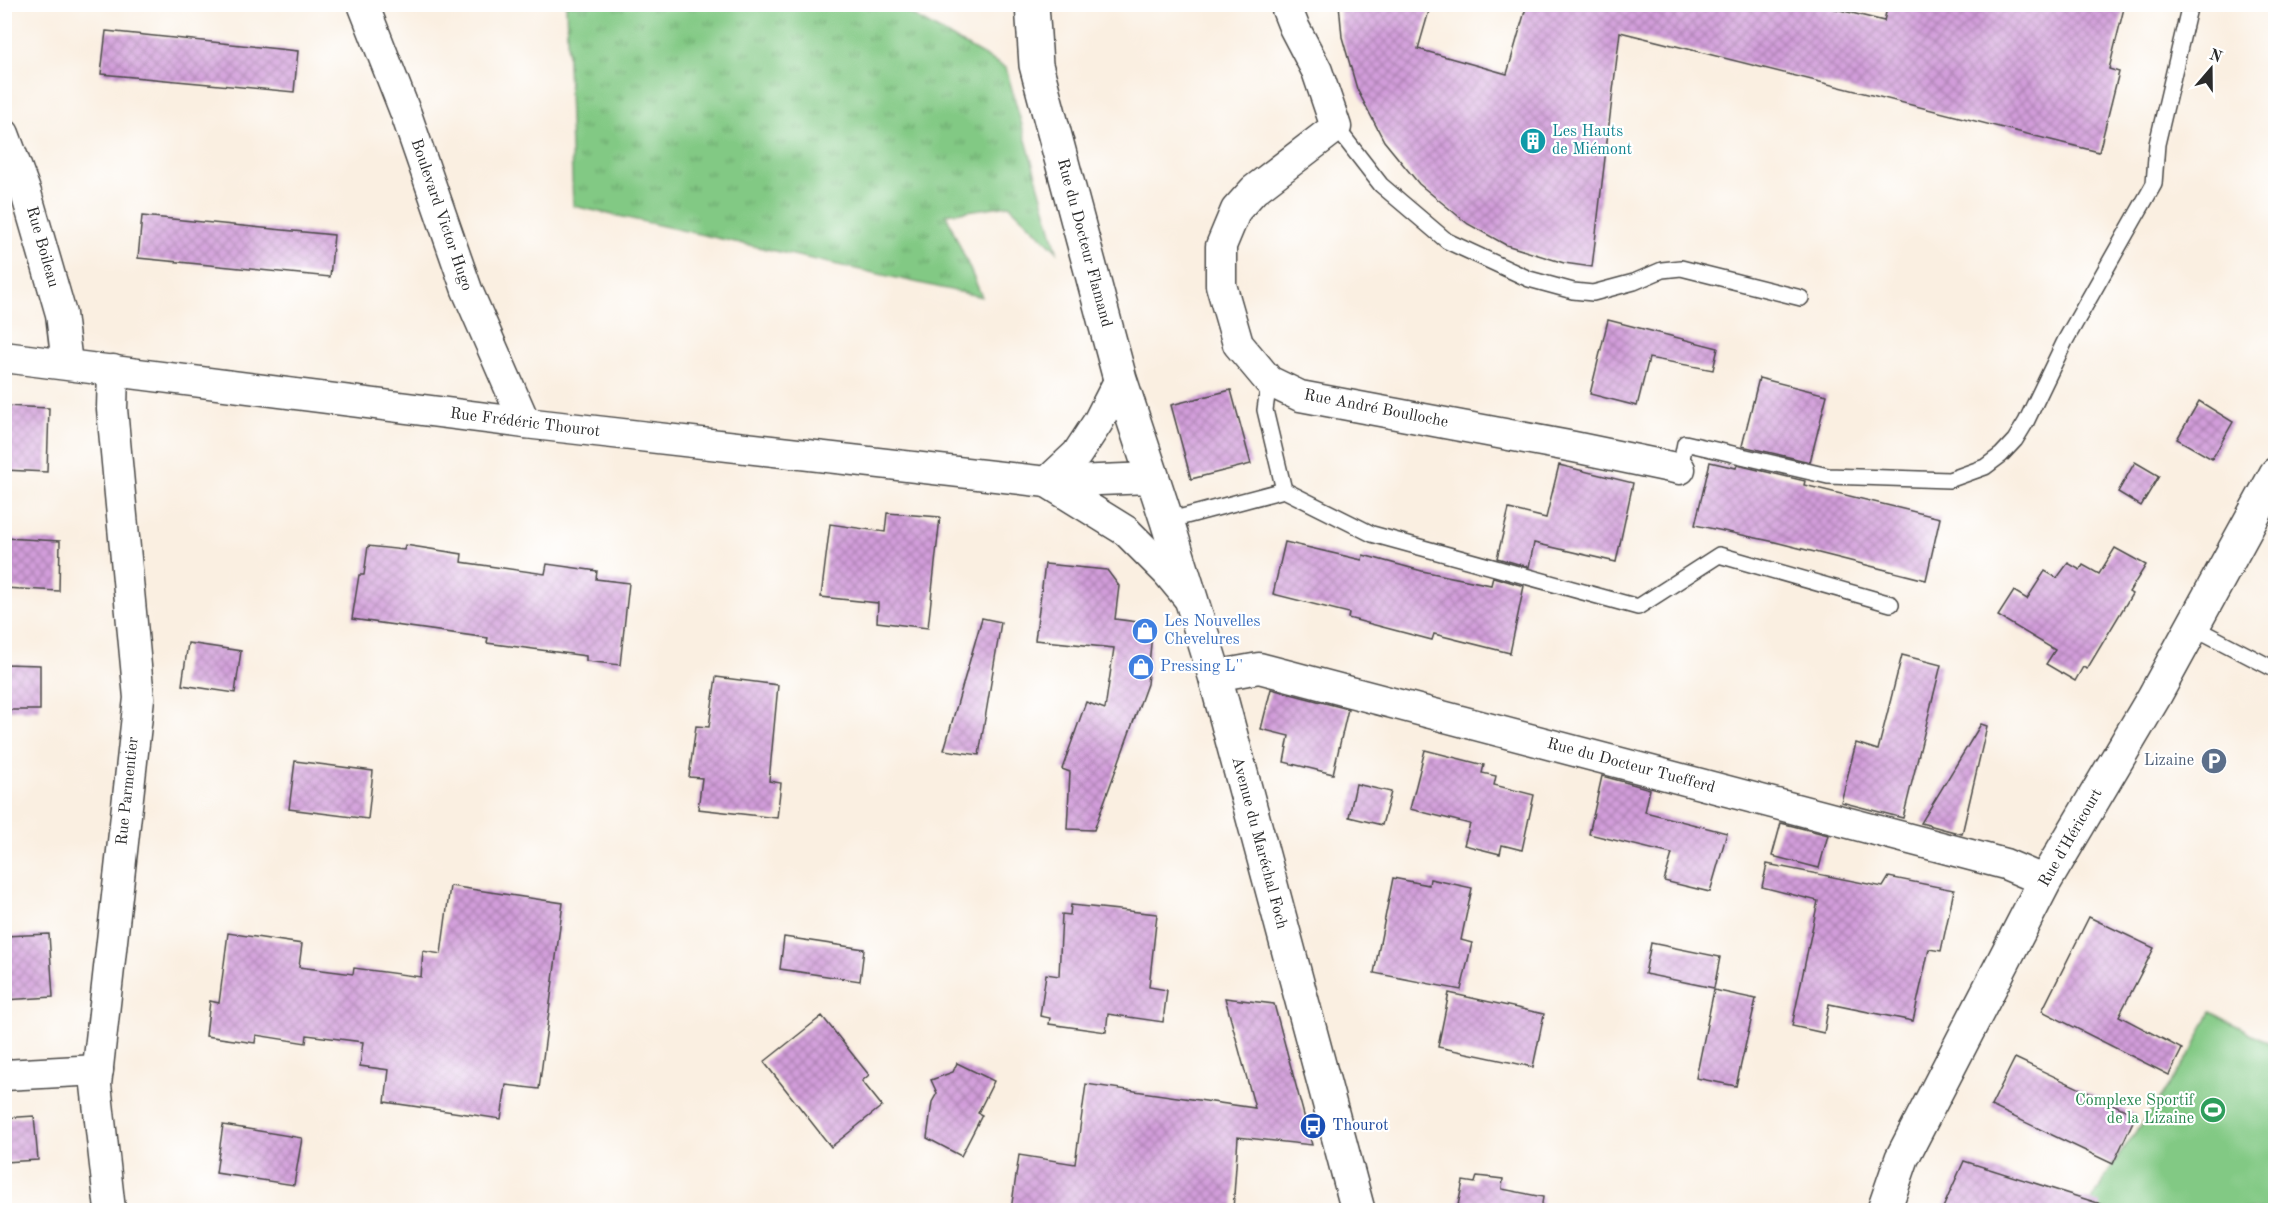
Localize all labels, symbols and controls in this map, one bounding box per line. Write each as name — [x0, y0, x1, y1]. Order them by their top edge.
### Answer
north arrow — [2181, 39, 2241, 99]
text: N — [2207, 47, 2225, 67]
place label: Les Hauts de Miémont — [1552, 124, 1633, 158]
building icon: Les Hauts de Miémont — [1518, 126, 1548, 156]
street label: Boulevard Victor Hugo — [407, 137, 475, 293]
street label: Rue du Docteur Flamand — [1054, 157, 1114, 329]
street label: Rue Boileau — [23, 205, 61, 290]
street label: Rue André Boulloche — [1303, 387, 1449, 431]
street label: Rue Frédéric Thourot — [449, 406, 601, 440]
place label: Les Nouvelles Chevelures — [1164, 614, 1260, 648]
shop icon: Les Nouvelles Chevelures — [1130, 616, 1160, 646]
shop icon: Pressing L'' — [1126, 652, 1156, 682]
place label: Pressing L'' — [1160, 659, 1243, 675]
street label: Rue Parmentier — [114, 736, 142, 846]
street label: Rue du Docteur Tuefferd — [1545, 736, 1717, 796]
parking icon: Lizaine — [2199, 746, 2229, 776]
place label: Lizaine — [2144, 753, 2194, 769]
street label: Avenue du Maréchal Foch — [1228, 755, 1290, 931]
street label: Rue d'Héricourt — [2036, 786, 2106, 890]
place label: Complexe Sportif de la Lizaine — [2075, 1093, 2195, 1127]
sports icon: Complexe Sportif de la Lizaine — [2198, 1095, 2228, 1125]
bus stop icon: Thourot — [1298, 1111, 1328, 1141]
place label: Thourot — [1332, 1118, 1389, 1134]

